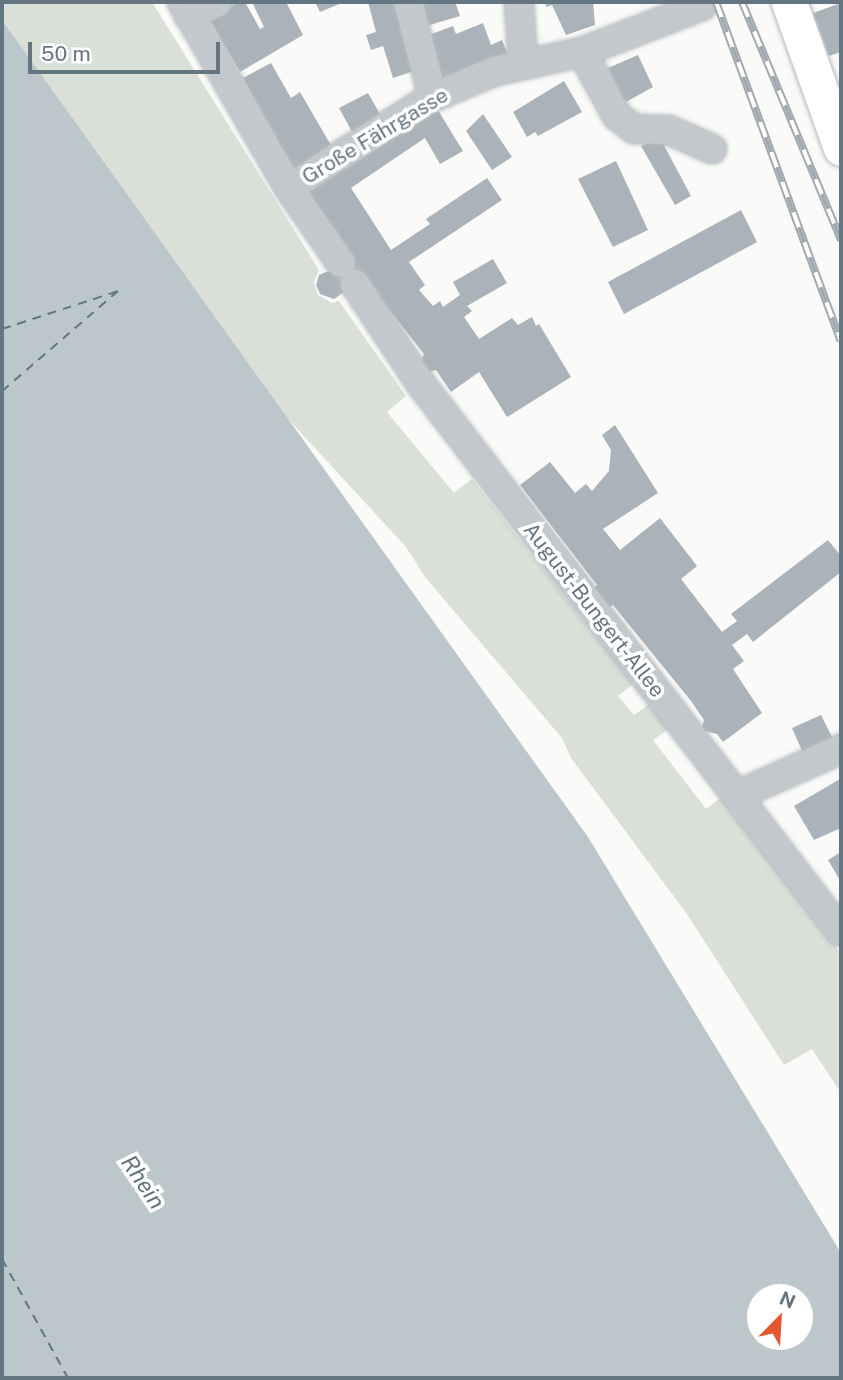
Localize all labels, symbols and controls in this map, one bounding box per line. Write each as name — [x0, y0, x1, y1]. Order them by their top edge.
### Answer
scale bar — [32, 28, 224, 72]
text: 50 m — [41, 41, 91, 66]
street label: Große Fährgasse — [297, 82, 453, 190]
street label: August-Bungert-Allee — [518, 518, 670, 702]
water label: Rhein — [115, 1150, 171, 1214]
north arrow — [745, 1282, 815, 1352]
text: N — [776, 1287, 799, 1313]

